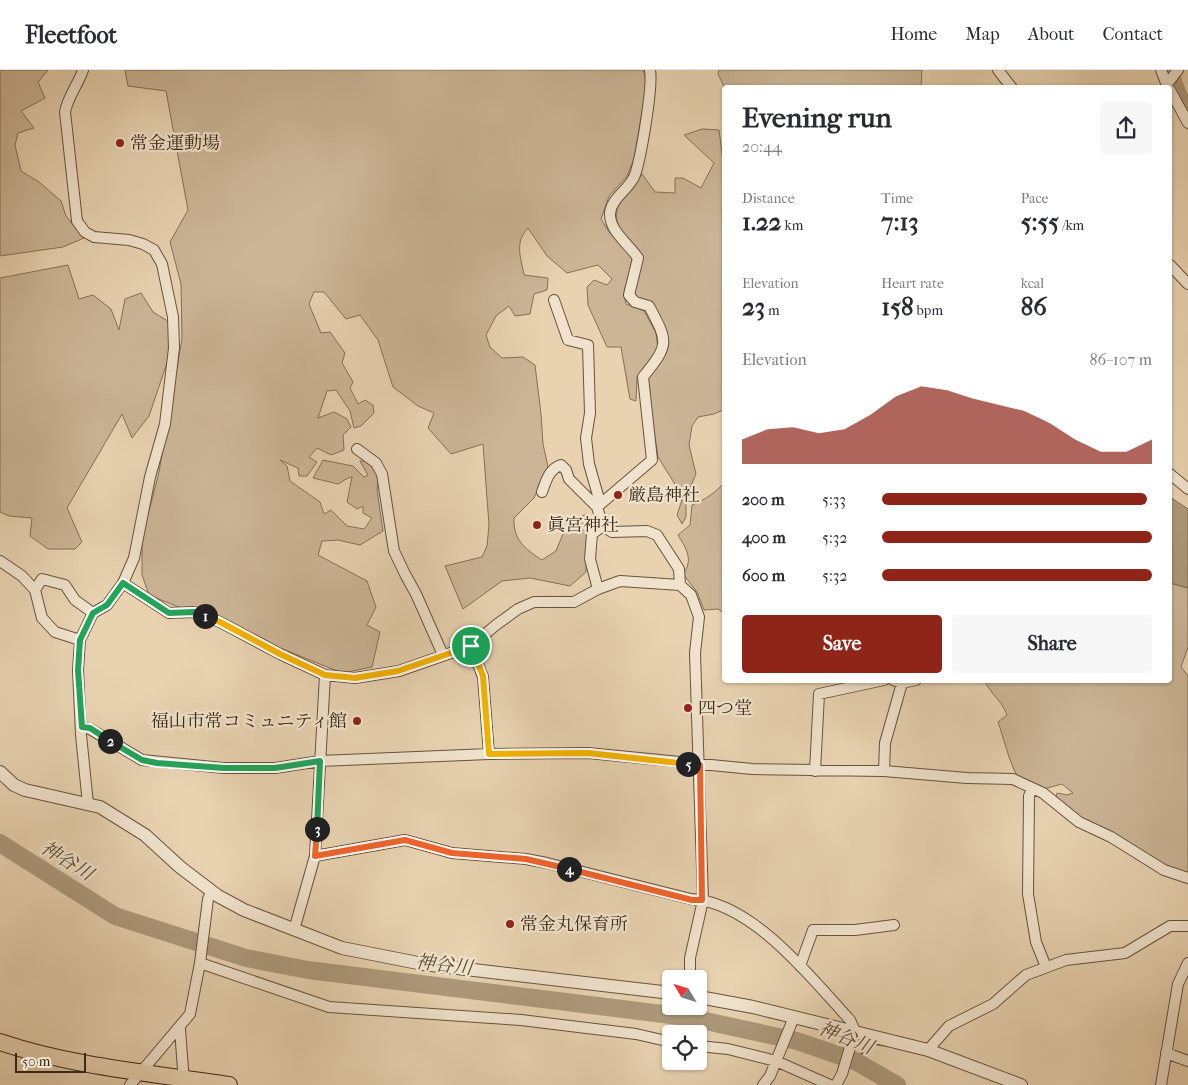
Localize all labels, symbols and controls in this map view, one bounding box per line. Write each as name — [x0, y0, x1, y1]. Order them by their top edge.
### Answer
text: Fleetfoot — [25, 21, 117, 49]
text: Home — [890, 24, 937, 45]
text: Map — [965, 24, 1000, 45]
text: About — [1028, 24, 1074, 45]
text: Contact — [1102, 24, 1163, 45]
text: Evening run — [742, 101, 892, 134]
button: share — [1100, 102, 1152, 154]
place label: 常金運動場 — [130, 133, 220, 154]
marker: 常金運動場 — [114, 137, 126, 149]
text: 20:44 — [742, 137, 782, 156]
text: Distance — [742, 190, 795, 207]
text: Time — [881, 190, 913, 207]
text: Pace — [1021, 190, 1049, 207]
text: 1.22 — [742, 207, 781, 236]
text: 7:13 — [881, 207, 919, 236]
text: 5:55 — [1021, 207, 1059, 236]
text: km — [781, 217, 803, 234]
text: /km — [1059, 217, 1084, 234]
text: Elevation — [742, 275, 799, 292]
text: Heart rate — [881, 275, 944, 292]
text: kcal — [1021, 275, 1044, 292]
text: 23 — [742, 292, 765, 321]
text: 158 — [881, 292, 914, 321]
text: 86 — [1021, 292, 1047, 321]
text: m — [765, 302, 780, 319]
text: bpm — [914, 302, 943, 319]
text: Elevation — [742, 350, 807, 369]
text: 86–107 m — [1089, 350, 1152, 369]
place label: 厳島神社 — [628, 485, 700, 506]
marker: 厳島神社 — [612, 489, 624, 501]
text: 200 m — [742, 490, 785, 509]
text: 5:33 — [822, 490, 846, 509]
place label: 眞宮神社 — [547, 515, 619, 536]
marker: 眞宮神社 — [531, 519, 543, 531]
text: 400 m — [742, 528, 786, 547]
text: 5:32 — [822, 528, 848, 547]
text: 600 m — [742, 566, 785, 585]
text: 5:32 — [822, 566, 848, 585]
pin: 1 — [192, 604, 218, 628]
text: 1 — [203, 608, 208, 625]
button: Save — [742, 615, 942, 673]
button: Share — [952, 615, 1152, 673]
pin — [450, 625, 492, 667]
icon: arrive — [457, 632, 485, 660]
place label: 四つ堂 — [698, 698, 752, 719]
marker: 四つ堂 — [682, 702, 694, 714]
place label: 福山市常コミュニティ館 — [151, 711, 347, 732]
marker: 福山市常コミュニティ館 — [351, 715, 363, 727]
pin: 2 — [98, 728, 122, 754]
text: 2 — [107, 733, 114, 750]
pin: 5 — [676, 752, 700, 776]
text: 5 — [685, 756, 692, 773]
pin: 3 — [304, 816, 330, 842]
text: 3 — [315, 821, 320, 838]
water label: 神谷川 — [37, 837, 99, 886]
pin: 4 — [556, 856, 582, 882]
text: 4 — [565, 861, 574, 878]
place label: 常金丸保育所 — [520, 914, 628, 935]
marker: 常金丸保育所 — [504, 918, 516, 930]
water label: 神谷川 — [414, 951, 476, 980]
north arrow — [662, 970, 708, 1015]
map controls — [662, 970, 707, 1070]
water label: 神谷川 — [815, 1017, 878, 1060]
button: locate — [662, 1025, 707, 1070]
scale bar — [15, 1050, 86, 1073]
text: 50 m — [22, 1053, 50, 1070]

